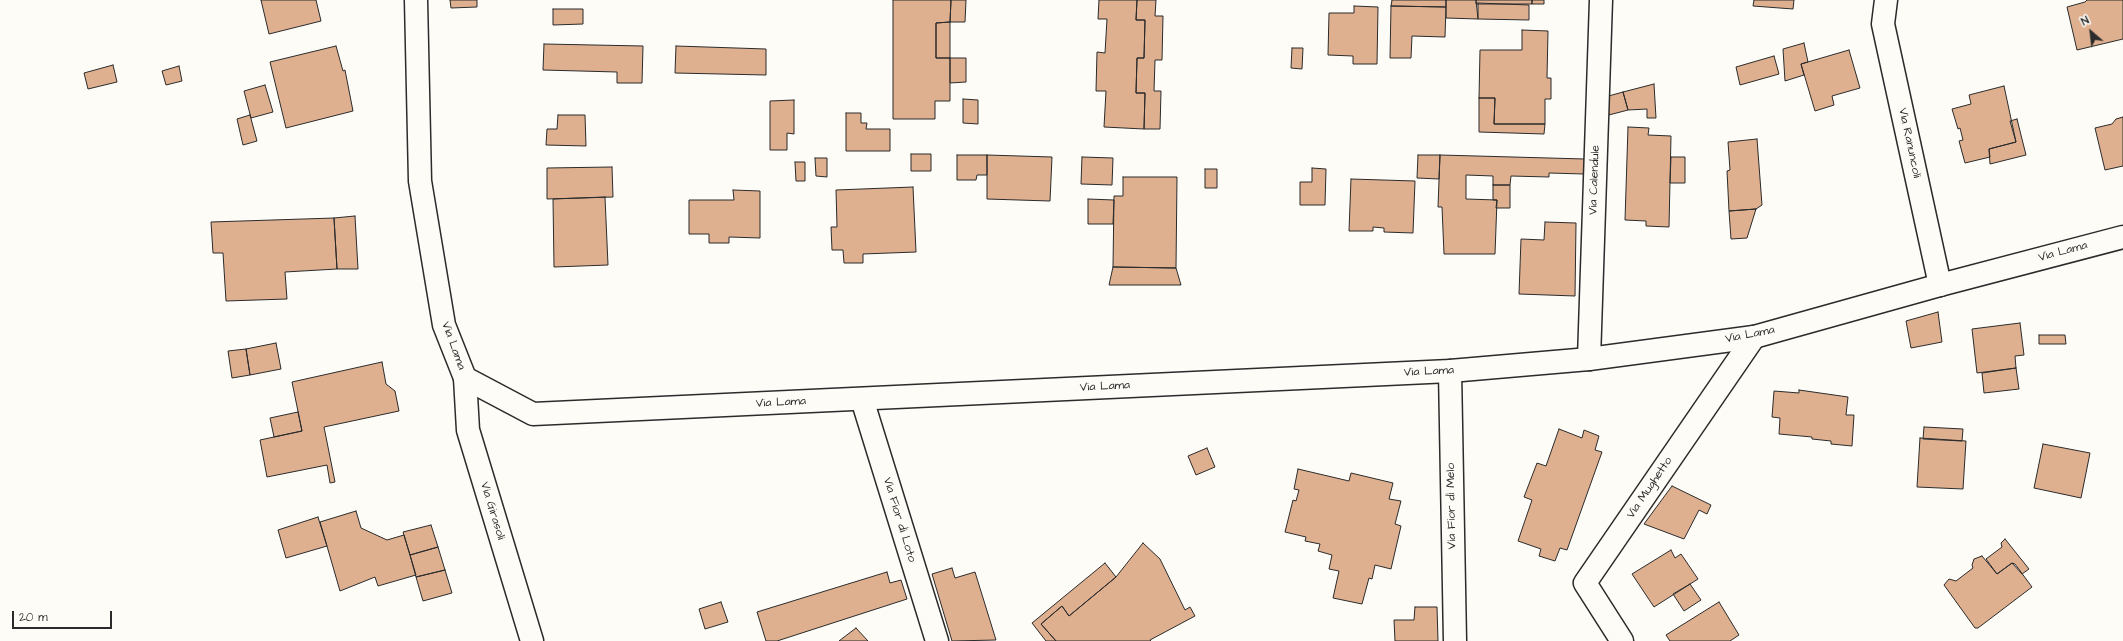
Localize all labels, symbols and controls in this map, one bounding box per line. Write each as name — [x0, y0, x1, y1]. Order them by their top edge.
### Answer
north arrow — [2071, 12, 2111, 52]
text: N — [2079, 13, 2092, 29]
street label: Via Ranuncoli — [1895, 107, 1923, 179]
street label: Via Calendule — [1587, 145, 1603, 215]
street label: Via Lama — [2037, 239, 2089, 265]
street label: Via Lama — [438, 320, 468, 372]
street label: Via Lama — [1724, 323, 1776, 347]
street label: Via Lama — [1404, 363, 1454, 381]
street label: Via Lama — [1080, 378, 1130, 396]
street label: Via Lama — [756, 394, 806, 412]
street label: Via Mughetto — [1624, 454, 1676, 522]
street label: Via Fior di Melo — [1444, 463, 1460, 549]
street label: Via Fior di Loto — [879, 476, 919, 564]
street label: Via Girasoli — [476, 480, 508, 542]
scale bar — [14, 603, 114, 629]
text: 20 m — [19, 609, 48, 626]

